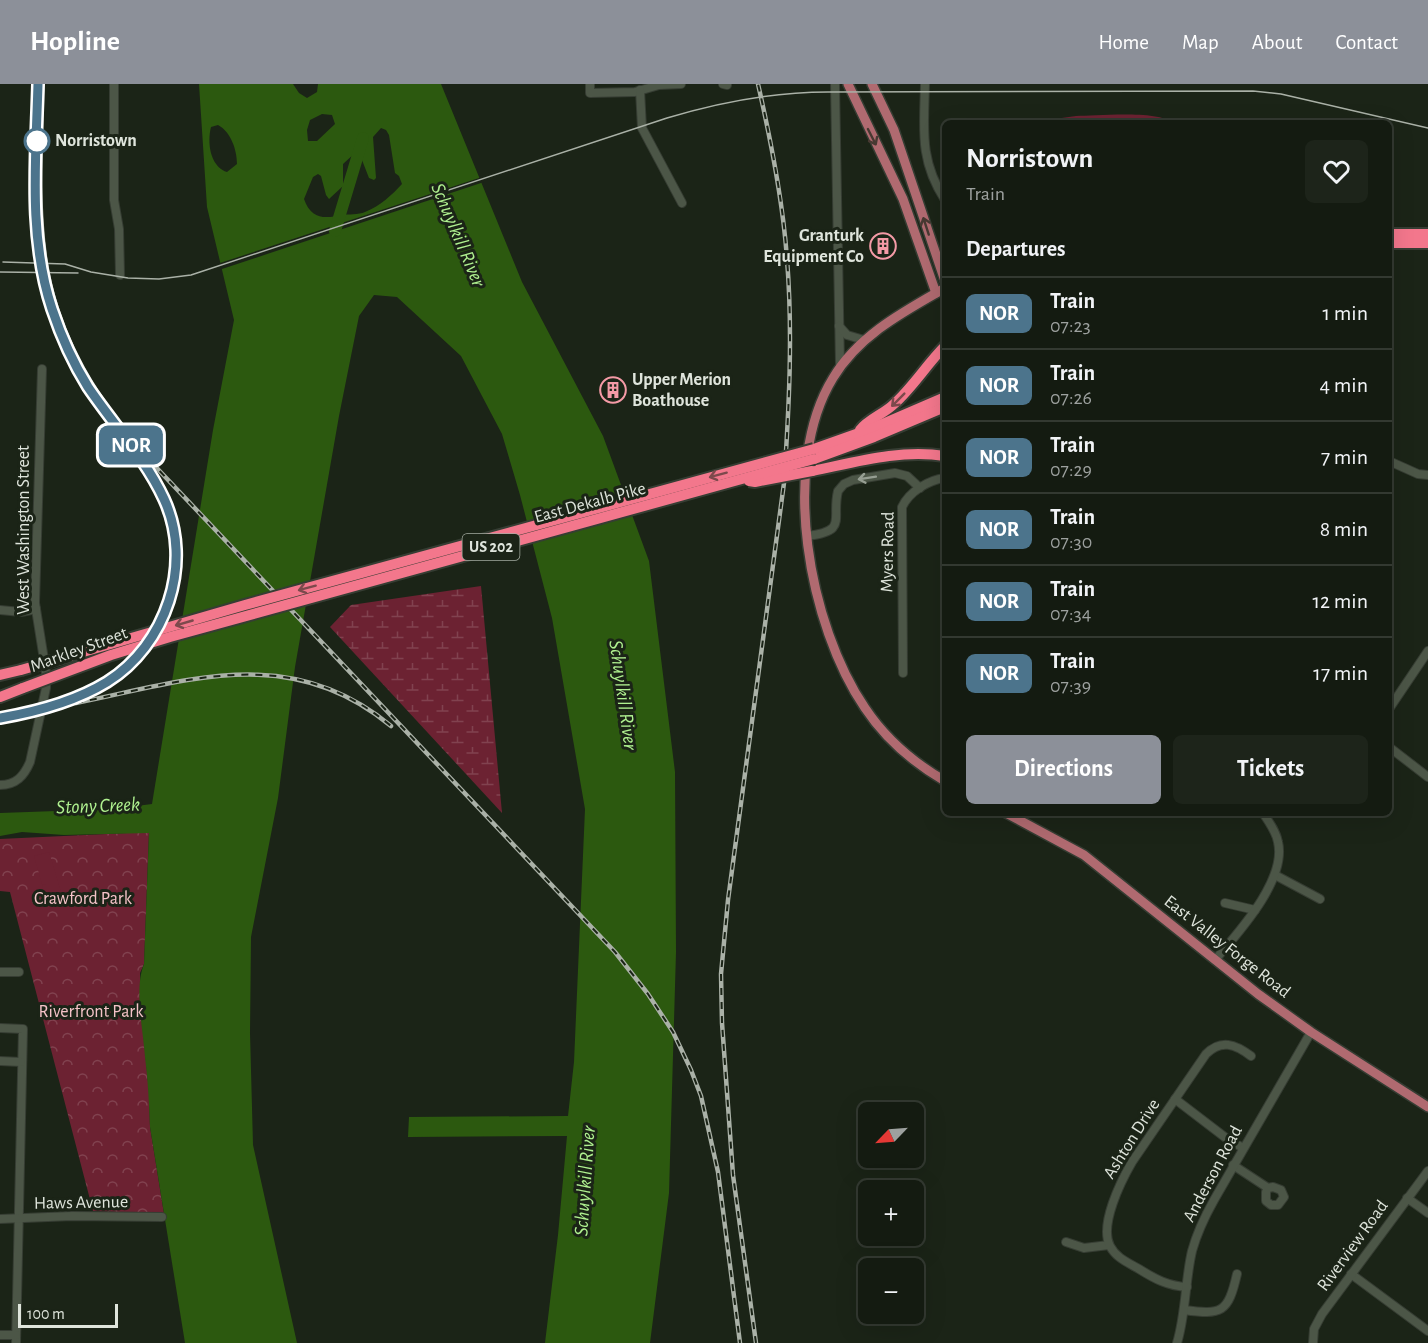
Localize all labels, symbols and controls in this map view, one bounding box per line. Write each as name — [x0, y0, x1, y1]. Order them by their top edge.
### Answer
text: Hopline — [30, 28, 120, 56]
text: Home — [1098, 32, 1149, 53]
text: Map — [1182, 32, 1219, 53]
text: About — [1252, 32, 1302, 53]
text: Contact — [1335, 32, 1398, 53]
marker: Norristown — [24, 128, 50, 154]
one-way arrow — [867, 128, 879, 146]
place label: Norristown — [55, 132, 137, 150]
button: heart — [1305, 140, 1368, 203]
text: Norristown — [966, 145, 1093, 173]
water label: Schuylkill River — [427, 180, 489, 290]
text: Train — [966, 184, 1005, 204]
one-way arrow — [920, 217, 931, 236]
place label: Granturk Equipment Co — [763, 227, 864, 266]
building icon: Granturk Equipment Co — [868, 231, 898, 261]
text: Departures — [966, 238, 1066, 260]
text: Train — [1050, 290, 1095, 312]
text: 1 min — [1323, 302, 1368, 324]
text: NOR — [979, 303, 1019, 324]
text: 07:23 — [1050, 316, 1091, 336]
text: Train — [1050, 362, 1095, 384]
place label: Upper Merion Boathouse — [632, 371, 731, 410]
text: 4 min — [1320, 374, 1368, 396]
building icon: Upper Merion Boathouse — [598, 375, 628, 405]
text: NOR — [979, 375, 1019, 396]
text: 07:26 — [1050, 388, 1092, 408]
one-way arrow — [890, 393, 905, 408]
line badge: NOR — [96, 426, 166, 464]
text: Train — [1050, 434, 1095, 456]
text: NOR — [111, 435, 151, 456]
street label: West Washington Street — [15, 445, 33, 615]
text: 7 min — [1321, 446, 1368, 468]
text: NOR — [979, 447, 1019, 468]
text: 07:29 — [1050, 460, 1092, 480]
one-way arrow — [708, 470, 727, 482]
one-way arrow — [857, 472, 877, 483]
street label: East Dekalb Pike — [532, 479, 648, 527]
text: Train — [1050, 506, 1095, 528]
street label: Myers Road — [878, 511, 898, 593]
text: 8 min — [1320, 518, 1368, 540]
text: NOR — [979, 519, 1019, 540]
text: 07:30 — [1050, 532, 1092, 552]
road number: US 202 — [462, 534, 520, 560]
text: Train — [1050, 578, 1095, 600]
one-way arrow — [298, 583, 317, 594]
text: 12 min — [1313, 590, 1368, 612]
text: NOR — [979, 591, 1019, 612]
text: 07:34 — [1050, 604, 1091, 624]
one-way arrow — [175, 617, 194, 629]
street label: Markley Street — [28, 624, 130, 676]
water label: Schuylkill River — [605, 639, 641, 752]
text: Train — [1050, 650, 1095, 672]
text: 17 min — [1313, 662, 1368, 684]
text: NOR — [979, 663, 1019, 684]
text: 07:39 — [1050, 676, 1091, 696]
button: Directions — [966, 735, 1161, 804]
button: Tickets — [1173, 735, 1368, 804]
water label: Stony Creek — [56, 795, 140, 817]
park label: Crawford Park — [34, 890, 133, 908]
street label: East Valley Forge Road — [1160, 892, 1294, 1002]
park label: Riverfront Park — [39, 1003, 144, 1021]
street label: Ashton Drive — [1100, 1096, 1164, 1182]
north arrow — [858, 1102, 924, 1168]
map controls — [858, 1102, 924, 1324]
street label: Anderson Road — [1180, 1123, 1246, 1225]
water label: Schuylkill River — [571, 1125, 599, 1237]
button: + — [858, 1180, 924, 1246]
street label: Haws Avenue — [34, 1193, 128, 1213]
street label: Riverview Road — [1314, 1197, 1392, 1295]
button: − — [858, 1258, 924, 1324]
scale bar — [18, 1301, 118, 1328]
text: 100 m — [27, 1306, 65, 1322]

